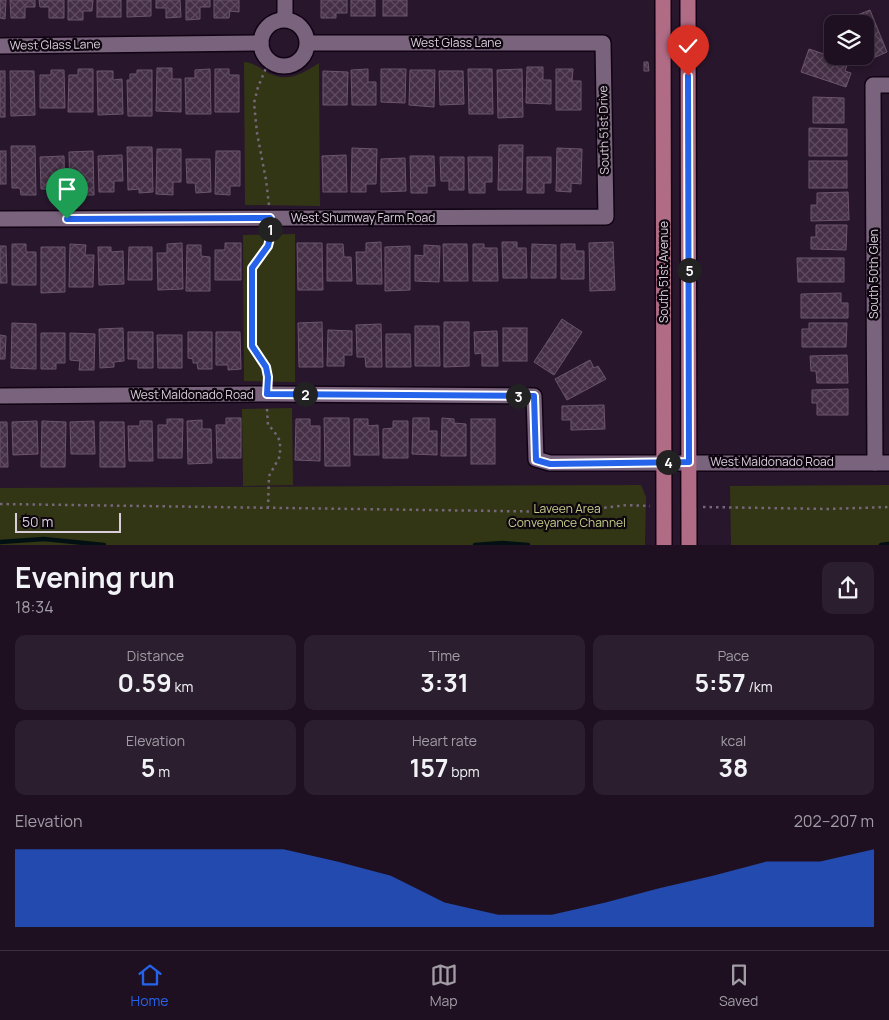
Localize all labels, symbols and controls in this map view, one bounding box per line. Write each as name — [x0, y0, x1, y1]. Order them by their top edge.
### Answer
map controls — [824, 15, 874, 65]
button: layers — [824, 15, 874, 65]
pin — [667, 25, 709, 76]
icon: check — [674, 32, 702, 60]
street label: West Glass Lane — [411, 34, 501, 51]
street label: West Glass Lane — [9, 35, 101, 54]
street label: South 51st Drive — [594, 85, 613, 175]
pin — [46, 168, 88, 219]
icon: arrive — [53, 175, 81, 203]
street label: West Shumway Farm Road — [291, 209, 435, 226]
pin: 1 — [258, 216, 282, 242]
text: 1 — [267, 220, 274, 239]
street label: South 51st Avenue — [655, 221, 672, 323]
street label: South 50th Glen — [865, 229, 882, 319]
pin: 5 — [676, 258, 702, 282]
text: 5 — [685, 261, 694, 280]
pin: 2 — [292, 382, 318, 406]
pin: 3 — [506, 384, 530, 408]
text: 2 — [301, 385, 310, 404]
street label: West Maldonado Road — [130, 386, 254, 403]
text: 3 — [514, 387, 523, 406]
pin: 4 — [656, 450, 680, 474]
text: 4 — [664, 453, 673, 472]
street label: West Maldonado Road — [710, 453, 834, 470]
park label: Laveen Area Conveyance Channel — [508, 500, 626, 531]
scale bar — [15, 510, 121, 533]
text: 50 m — [22, 512, 53, 531]
text: Evening run — [15, 558, 175, 596]
button: share — [822, 562, 874, 614]
text: 18:34 — [15, 596, 54, 618]
text: Distance — [127, 646, 184, 665]
text: Time — [429, 646, 460, 665]
text: Pace — [718, 646, 749, 665]
text: 0.59 — [118, 665, 172, 700]
text: 3:31 — [420, 665, 469, 700]
text: 5:57 — [694, 665, 746, 700]
text: km — [172, 677, 193, 696]
text: /km — [746, 677, 773, 696]
text: Elevation — [126, 731, 185, 750]
text: Heart rate — [412, 731, 477, 750]
text: kcal — [721, 731, 746, 750]
text: 5 — [141, 750, 155, 785]
text: 157 — [409, 750, 448, 785]
text: 38 — [719, 750, 748, 785]
text: m — [155, 762, 170, 781]
text: bpm — [448, 762, 480, 781]
text: Elevation — [15, 810, 83, 832]
text: 202–207 m — [794, 810, 874, 832]
tab: Home — [131, 961, 168, 1010]
tab: Map — [430, 961, 458, 1010]
tab: Saved — [719, 961, 758, 1010]

